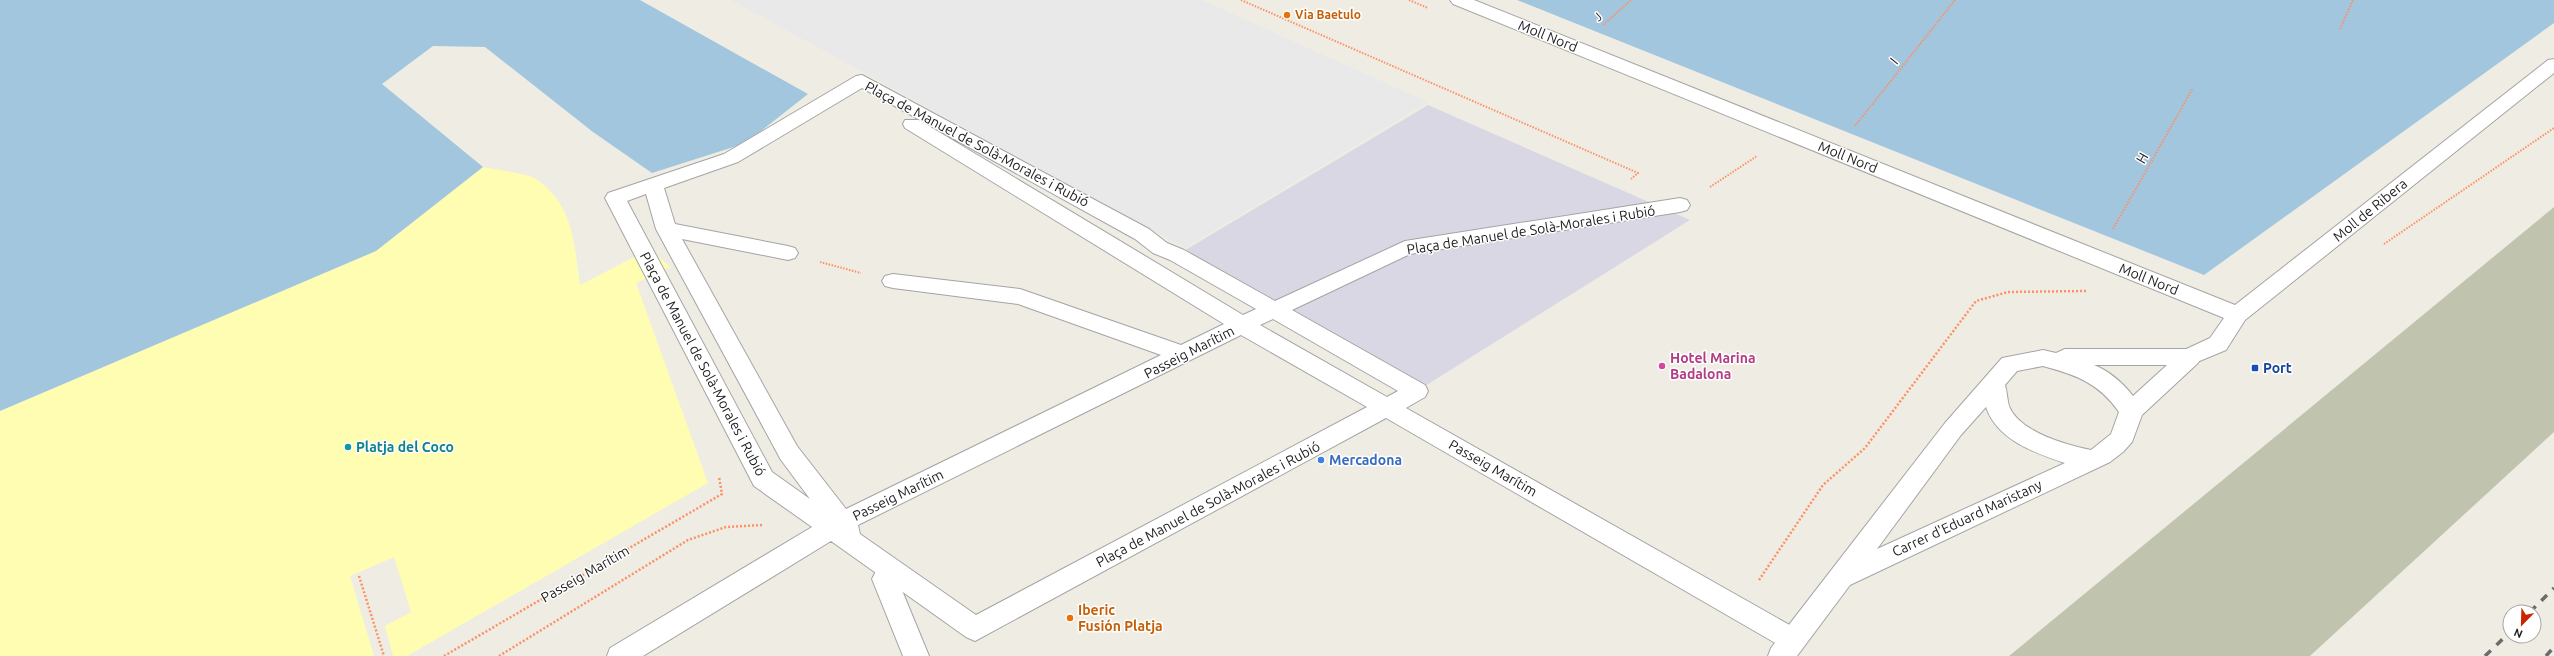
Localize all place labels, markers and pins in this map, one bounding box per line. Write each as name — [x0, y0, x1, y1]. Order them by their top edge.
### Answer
place label: Via Baetulo — [1295, 8, 1361, 21]
marker: Via Baetulo — [1282, 10, 1292, 20]
place label: Hotel Marina Badalona — [1670, 350, 1756, 382]
place label: Port — [2263, 360, 2292, 376]
marker: Hotel Marina Badalona — [1657, 361, 1667, 371]
marker: Port — [2250, 363, 2260, 373]
place label: Platja del Coco — [356, 439, 454, 455]
marker: Platja del Coco — [343, 442, 353, 452]
place label: Mercadona — [1329, 452, 1402, 468]
marker: Mercadona — [1316, 455, 1326, 465]
place label: Iberic Fusión Platja — [1078, 602, 1163, 634]
marker: Iberic Fusión Platja — [1065, 613, 1075, 623]

